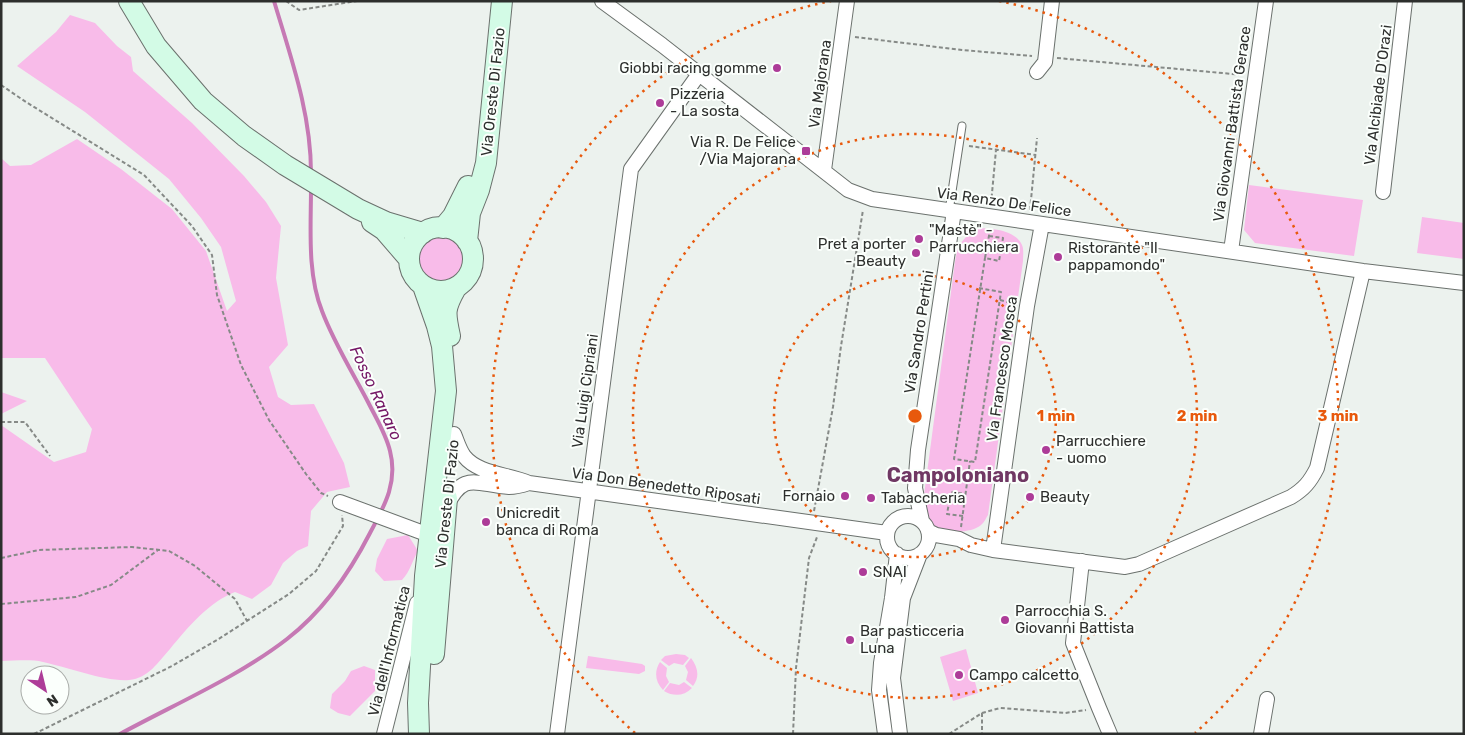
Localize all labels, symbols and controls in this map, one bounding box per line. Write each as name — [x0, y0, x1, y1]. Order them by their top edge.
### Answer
street label: Via Alcibiade D'Orazi — [1360, 24, 1396, 166]
street label: Via Giovanni Battista Gerace — [1209, 25, 1255, 223]
street label: Via Oreste Di Fazio — [477, 27, 509, 157]
street label: Via Majorana — [805, 39, 835, 129]
place label: Giobbi racing gomme — [619, 59, 767, 77]
marker: Giobbi racing gomme — [771, 62, 783, 74]
place label: Pizzeria - La sosta — [670, 85, 739, 120]
marker: Pizzeria - La sosta — [654, 97, 666, 109]
place label: Via R. De Felice /Via Majorana — [690, 133, 796, 168]
marker: Via R. De Felice /Via Majorana — [800, 145, 812, 157]
street label: Via Renzo De Felice — [936, 184, 1072, 220]
place label: "Mastè" - Parrucchiera — [929, 221, 1019, 256]
marker: "Mastè" - Parrucchiera — [913, 233, 925, 245]
place label: Pret a porter - Beauty — [818, 235, 906, 270]
place label: Ristorante "Il pappamondo" — [1068, 239, 1165, 274]
marker: Pret a porter - Beauty — [910, 247, 922, 259]
marker: Ristorante "Il pappamondo" — [1052, 251, 1064, 263]
street label: Via Sandro Pertini — [900, 269, 938, 395]
street label: Via Francesco Mosca — [983, 295, 1021, 443]
street label: Via Luigi Cipriani — [568, 333, 602, 449]
water label: Fosso Ranaro — [346, 343, 406, 443]
centre of rings — [906, 407, 924, 425]
text: 1 min — [1037, 407, 1075, 425]
text: 2 min — [1177, 407, 1217, 425]
text: 3 min — [1318, 407, 1358, 425]
place label: Parrucchiere - uomo — [1056, 432, 1146, 467]
street label: Via Oreste Di Fazio — [431, 439, 463, 569]
marker: Parrucchiere - uomo — [1040, 444, 1052, 456]
district label: Campoloniano — [887, 463, 1029, 487]
street label: Via Don Benedetto Riposati — [570, 464, 762, 508]
place label: Fornaio — [782, 487, 835, 505]
place label: Beauty — [1040, 488, 1090, 506]
place label: Tabaccheria — [881, 489, 966, 507]
marker: Fornaio — [839, 490, 851, 502]
marker: Beauty — [1024, 491, 1036, 503]
marker: Tabaccheria — [865, 492, 877, 504]
place label: Unicredit banca di Roma — [496, 504, 599, 539]
marker: Unicredit banca di Roma — [480, 516, 492, 528]
place label: SNAI — [873, 563, 907, 581]
marker: SNAI — [857, 566, 869, 578]
street label: Via dell'Informatica — [364, 584, 414, 718]
place label: Parrocchia S. Giovanni Battista — [1015, 602, 1134, 637]
marker: Parrocchia S. Giovanni Battista — [999, 614, 1011, 626]
place label: Bar pasticceria Luna — [860, 622, 964, 657]
marker: Bar pasticceria Luna — [844, 634, 856, 646]
north arrow — [20, 665, 70, 715]
place label: Campo calcetto — [969, 666, 1079, 684]
marker: Campo calcetto — [953, 669, 965, 681]
text: N — [43, 690, 61, 710]

